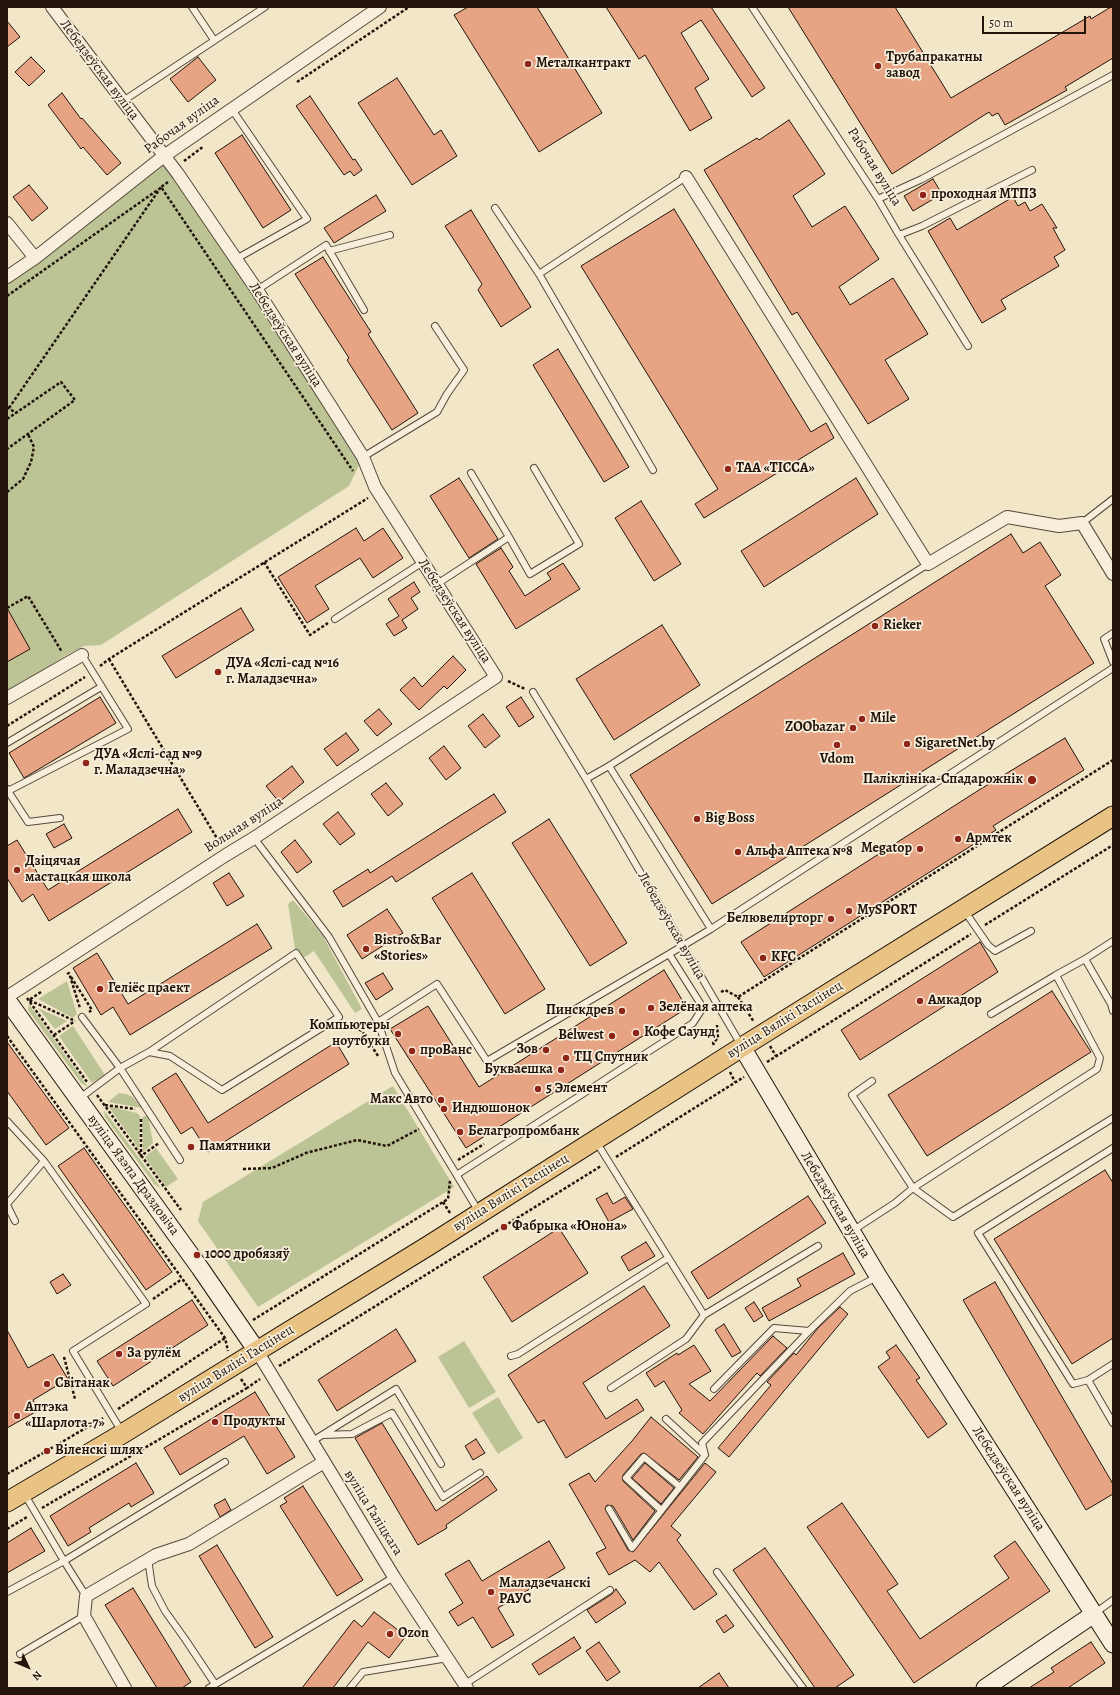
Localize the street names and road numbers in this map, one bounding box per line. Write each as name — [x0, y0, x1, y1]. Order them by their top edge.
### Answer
street label: Лебедзеўская вуліца — [56, 16, 142, 124]
street label: Рабочая вуліца — [141, 92, 223, 158]
street label: Рабочая вуліца — [843, 125, 905, 209]
street label: Лебедзеўская вуліца — [245, 279, 325, 391]
street label: Лебедзеўская вуліца — [414, 555, 494, 667]
street label: Вольная вуліца — [201, 793, 287, 857]
street label: Лебедзеўская вуліца — [633, 869, 709, 983]
street label: вуліца Вялікі Гасцінец — [724, 977, 846, 1063]
street label: вуліца Язэпа Драздовіча — [83, 1111, 183, 1239]
street label: Лебедзеўская вуліца — [797, 1149, 873, 1261]
street label: вуліца Вялікі Гасцінец — [450, 1150, 572, 1236]
street label: вуліца Вялікі Гасцінец — [175, 1321, 297, 1407]
street label: Лебедзеўская вуліца — [968, 1423, 1048, 1535]
street label: вуліца Галіцкага — [340, 1467, 406, 1559]

